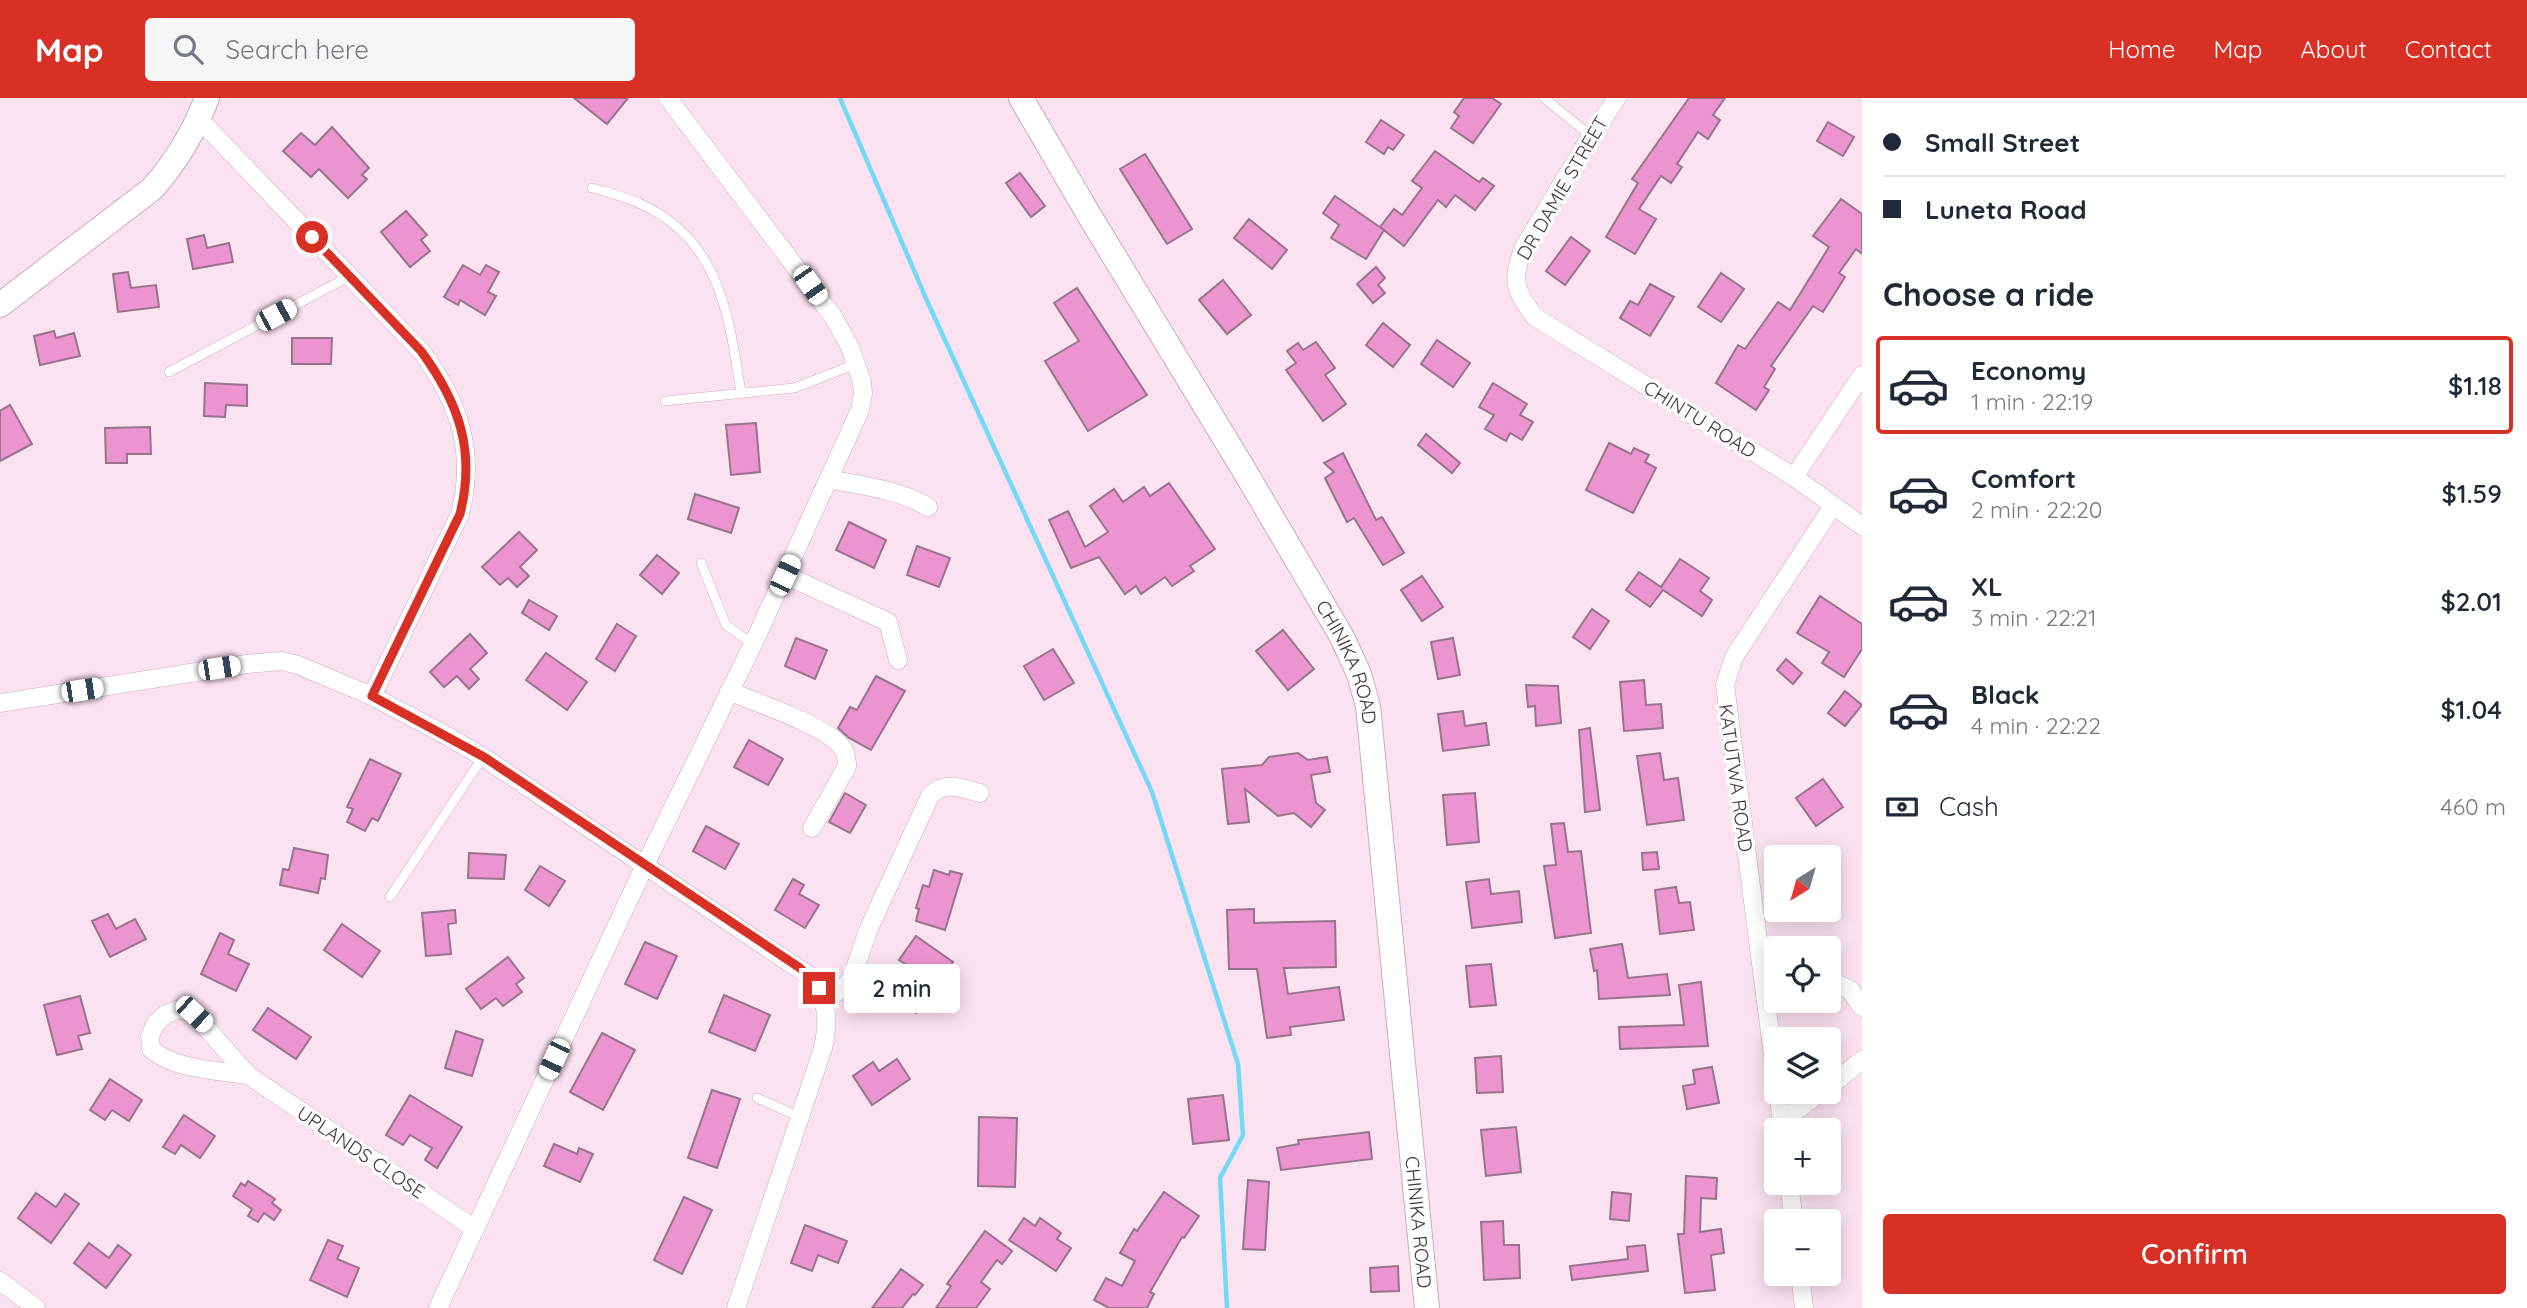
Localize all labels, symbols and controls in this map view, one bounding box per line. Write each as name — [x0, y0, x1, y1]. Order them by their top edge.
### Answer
search box — [145, 18, 635, 81]
text: Map — [35, 29, 103, 70]
icon: search — [169, 30, 207, 68]
text: Search here — [225, 33, 369, 66]
text: Home — [2108, 34, 2175, 64]
text: Map — [2213, 34, 2262, 64]
text: About — [2300, 34, 2367, 64]
text: Contact — [2405, 34, 2492, 64]
street label: DR DAMIE STREET — [1511, 112, 1613, 264]
text: Small Street — [1925, 126, 2080, 159]
text: Luneta Road — [1925, 193, 2087, 226]
route start — [296, 221, 328, 253]
car — [790, 262, 831, 308]
text: Choose a ride — [1883, 274, 2095, 314]
car — [253, 296, 300, 334]
icon: car — [1887, 354, 1950, 417]
text: Economy — [1971, 354, 2086, 387]
text: $1.18 — [2448, 369, 2502, 402]
street label: CHINTU ROAD — [1639, 375, 1761, 463]
text: 1 min · 22:19 — [1971, 387, 2093, 416]
icon: car — [1887, 462, 1950, 525]
text: Comfort — [1971, 462, 2076, 495]
text: $1.59 — [2442, 477, 2502, 510]
text: 2 min · 22:20 — [1971, 495, 2102, 524]
car — [767, 552, 804, 598]
icon: car — [1887, 570, 1950, 633]
text: XL — [1971, 570, 2003, 603]
text: $2.01 — [2440, 585, 2502, 618]
street label: CHINIKA ROAD — [1311, 596, 1382, 725]
text: 3 min · 22:21 — [1971, 603, 2097, 632]
car — [197, 654, 242, 682]
car — [60, 676, 105, 704]
icon: car — [1887, 678, 1950, 741]
text: Black — [1971, 678, 2040, 711]
text: $1.04 — [2440, 693, 2502, 726]
street label: KATUTWA ROAD — [1714, 702, 1758, 854]
text: 4 min · 22:22 — [1971, 711, 2101, 740]
icon: cash — [1883, 788, 1921, 826]
text: Cash — [1939, 790, 1999, 823]
text: 460 m — [2441, 792, 2506, 821]
north arrow — [1764, 845, 1841, 922]
map controls — [1764, 845, 1841, 1286]
button: locate — [1764, 936, 1841, 1013]
callout: 2 min — [844, 964, 959, 1012]
route end — [803, 972, 835, 1004]
text: 2 min — [872, 974, 932, 1003]
car — [172, 992, 217, 1036]
button: layers — [1764, 1027, 1841, 1104]
car — [536, 1036, 573, 1082]
street label: UPLANDS CLOSE — [293, 1100, 429, 1204]
button: + — [1764, 1118, 1841, 1195]
street label: CHINIKA ROAD — [1400, 1155, 1437, 1289]
button: − — [1764, 1209, 1841, 1286]
button: Confirm — [1883, 1214, 2506, 1294]

